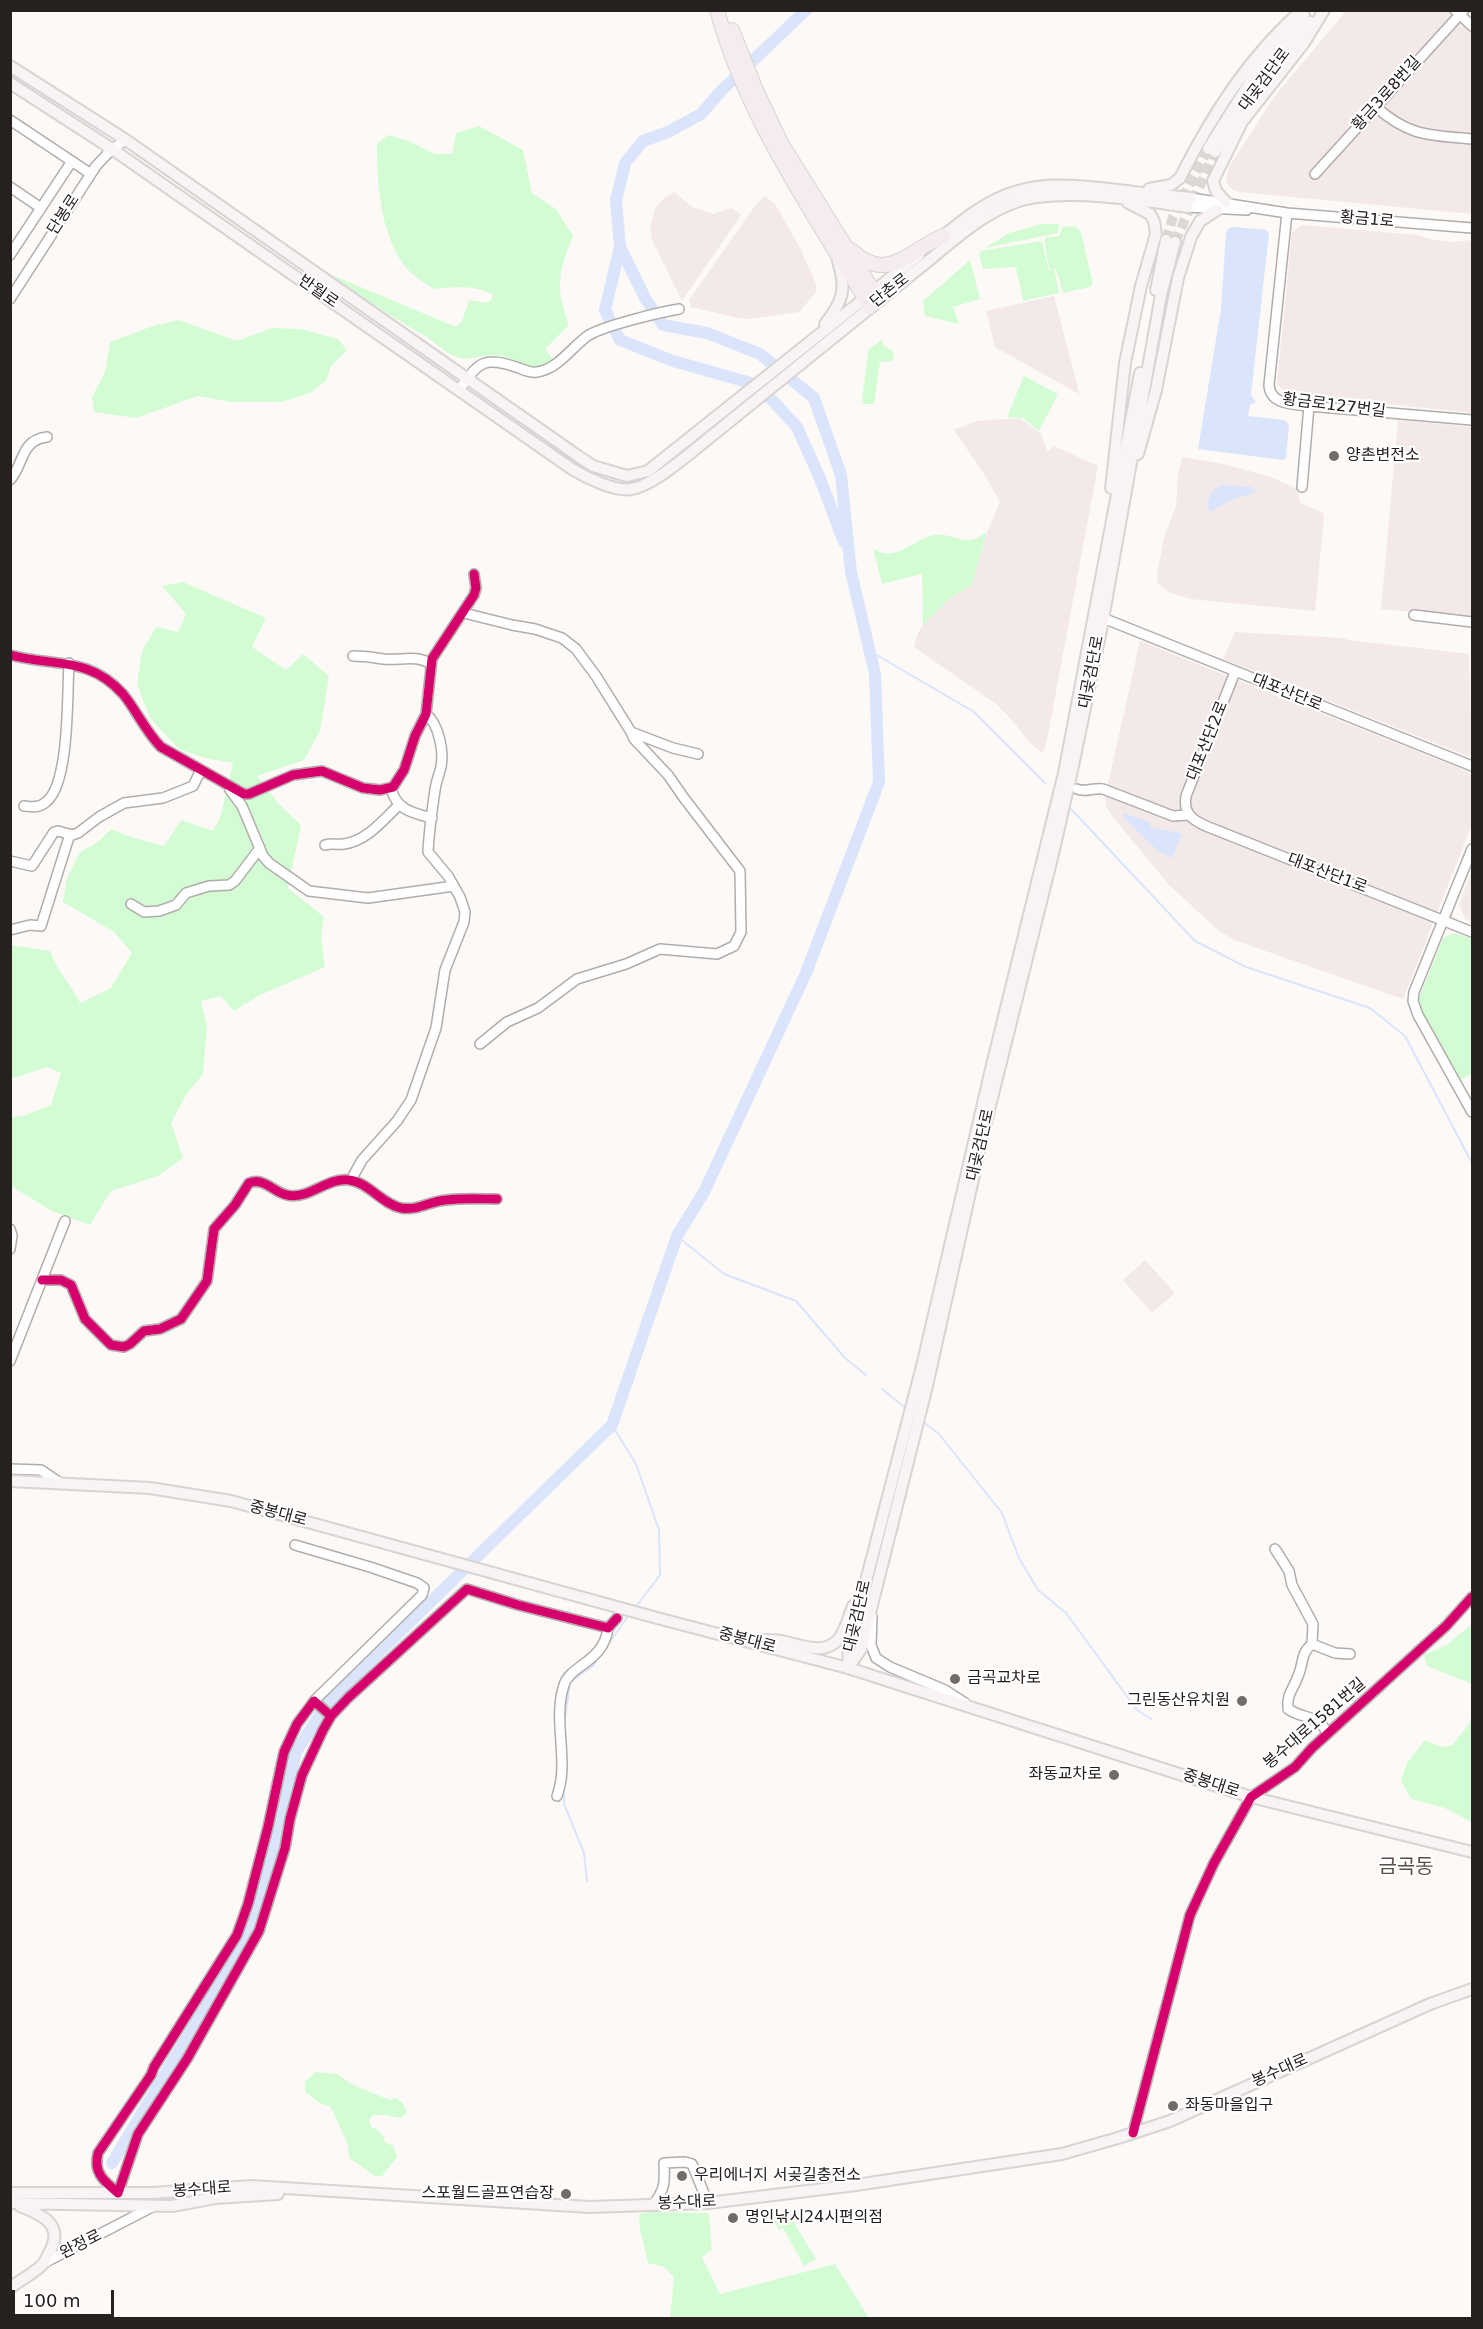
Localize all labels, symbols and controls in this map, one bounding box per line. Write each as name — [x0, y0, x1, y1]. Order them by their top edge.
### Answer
street label: 대곶검단로 — [1235, 45, 1295, 115]
street label: 황금3로8번길 — [1348, 53, 1426, 135]
street label: 단봉로 — [44, 191, 84, 239]
street label: 황금1로 — [1339, 208, 1395, 232]
street label: 단촌로 — [867, 270, 913, 312]
street label: 반월로 — [294, 271, 342, 313]
street label: 황금로127번길 — [1281, 390, 1387, 422]
place label: 양촌변전소 — [1346, 446, 1420, 466]
marker: 양촌변전소 — [1327, 449, 1341, 463]
street label: 대곶검단로 — [1076, 634, 1108, 710]
street label: 대포산단로 — [1249, 670, 1325, 716]
street label: 대포산단2로 — [1183, 699, 1233, 783]
street label: 대포산단1로 — [1284, 850, 1370, 898]
street label: 대곶검단로 — [963, 1107, 999, 1183]
street label: 중봉대로 — [247, 1497, 309, 1531]
street label: 대곶검단로 — [840, 1578, 876, 1654]
street label: 중봉대로 — [716, 1624, 778, 1658]
place label: 금곡교차로 — [967, 1669, 1041, 1689]
marker: 금곡교차로 — [948, 1672, 962, 1686]
street label: 봉수대로1581번길 — [1260, 1674, 1370, 1774]
place label: 그린동산유치원 — [1127, 1691, 1230, 1711]
marker: 그린동산유치원 — [1235, 1694, 1249, 1708]
place label: 좌동교차로 — [1028, 1765, 1102, 1785]
street label: 중봉대로 — [1180, 1766, 1242, 1802]
marker: 좌동교차로 — [1107, 1768, 1121, 1782]
district label: 금곡동 — [1378, 1856, 1434, 1880]
street label: 봉수대로 — [1249, 2050, 1311, 2092]
place label: 좌동마을입구 — [1185, 2096, 1273, 2116]
marker: 좌동마을입구 — [1166, 2099, 1180, 2113]
place label: 우리에너지 서곶길충전소 — [694, 2166, 861, 2186]
marker: 우리에너지 서곶길충전소 — [675, 2169, 689, 2183]
street label: 봉수대로 — [172, 2178, 232, 2202]
place label: 스포월드골프연습장 — [422, 2184, 554, 2204]
marker: 스포월드골프연습장 — [559, 2187, 573, 2201]
street label: 봉수대로 — [657, 2192, 717, 2214]
place label: 명인낚시24시편의점 — [745, 2208, 883, 2228]
marker: 명인낚시24시편의점 — [726, 2211, 740, 2225]
street label: 완정로 — [57, 2226, 105, 2264]
scale bar — [15, 2278, 117, 2316]
text: 100 m — [23, 2290, 81, 2311]

